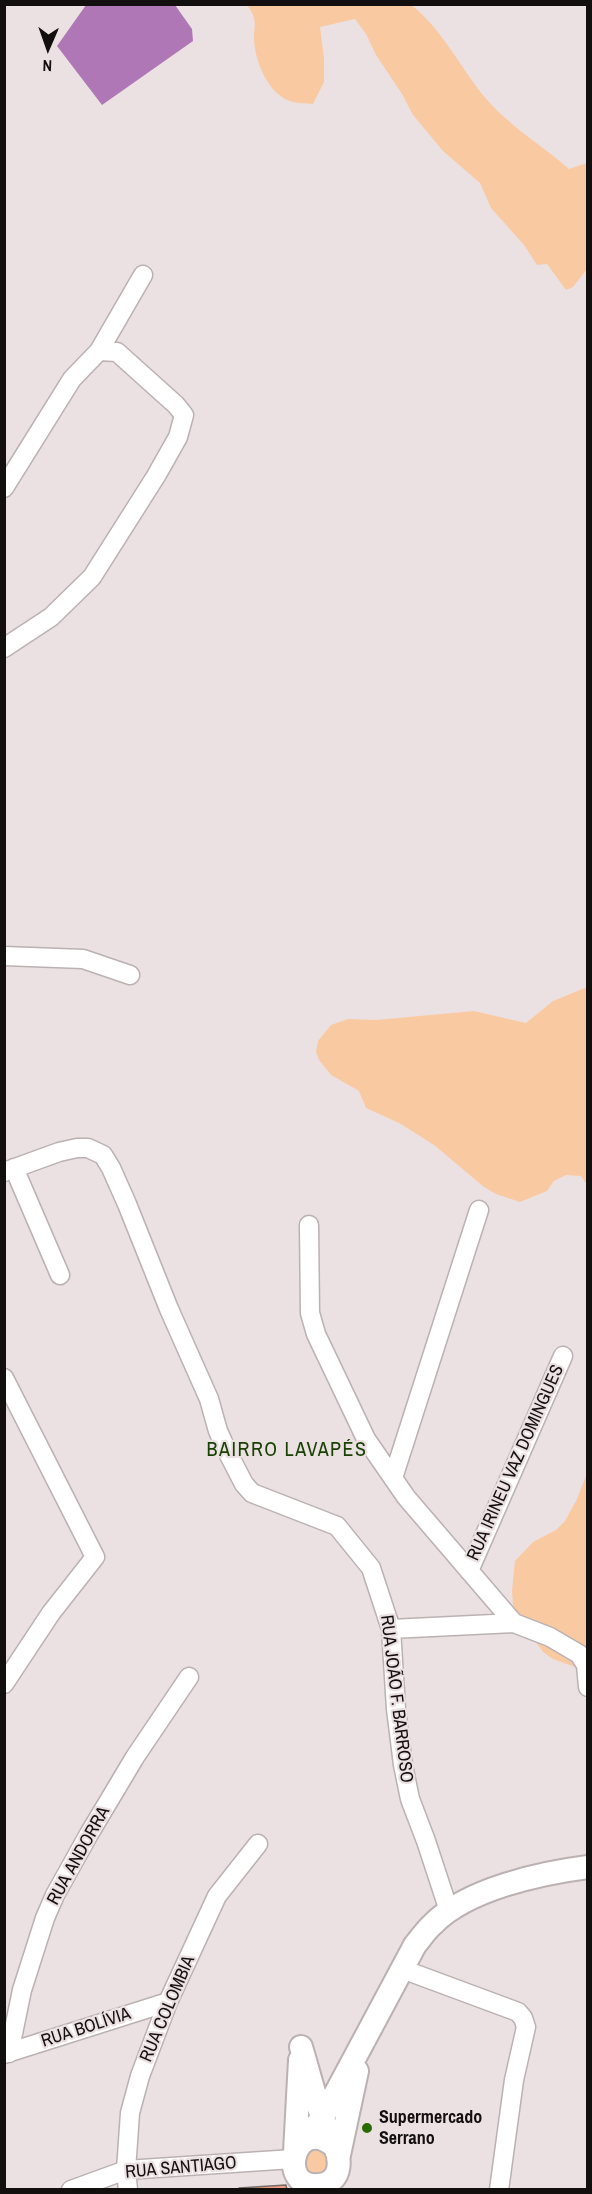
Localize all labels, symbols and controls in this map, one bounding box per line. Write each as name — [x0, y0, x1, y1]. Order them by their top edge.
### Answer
north arrow — [18, 18, 78, 78]
text: N — [42, 55, 53, 77]
street label: RUA IRINEU VAZ DOMINGUES — [463, 1362, 569, 1564]
district label: BAIRRO LAVAPÉS — [207, 1439, 367, 1463]
street label: RUA JOÃO F. BARROSO — [375, 1614, 417, 1784]
street label: RUA ANDORRA — [43, 1803, 115, 1909]
street label: RUA COLOMBIA — [136, 1953, 200, 2065]
street label: RUA BOLÍVIA — [39, 2003, 133, 2053]
place label: Supermercado Serrano — [379, 2107, 482, 2150]
marker: Supermercado Serrano — [360, 2121, 374, 2135]
street label: RUA SANTIAGO — [124, 2152, 238, 2184]

